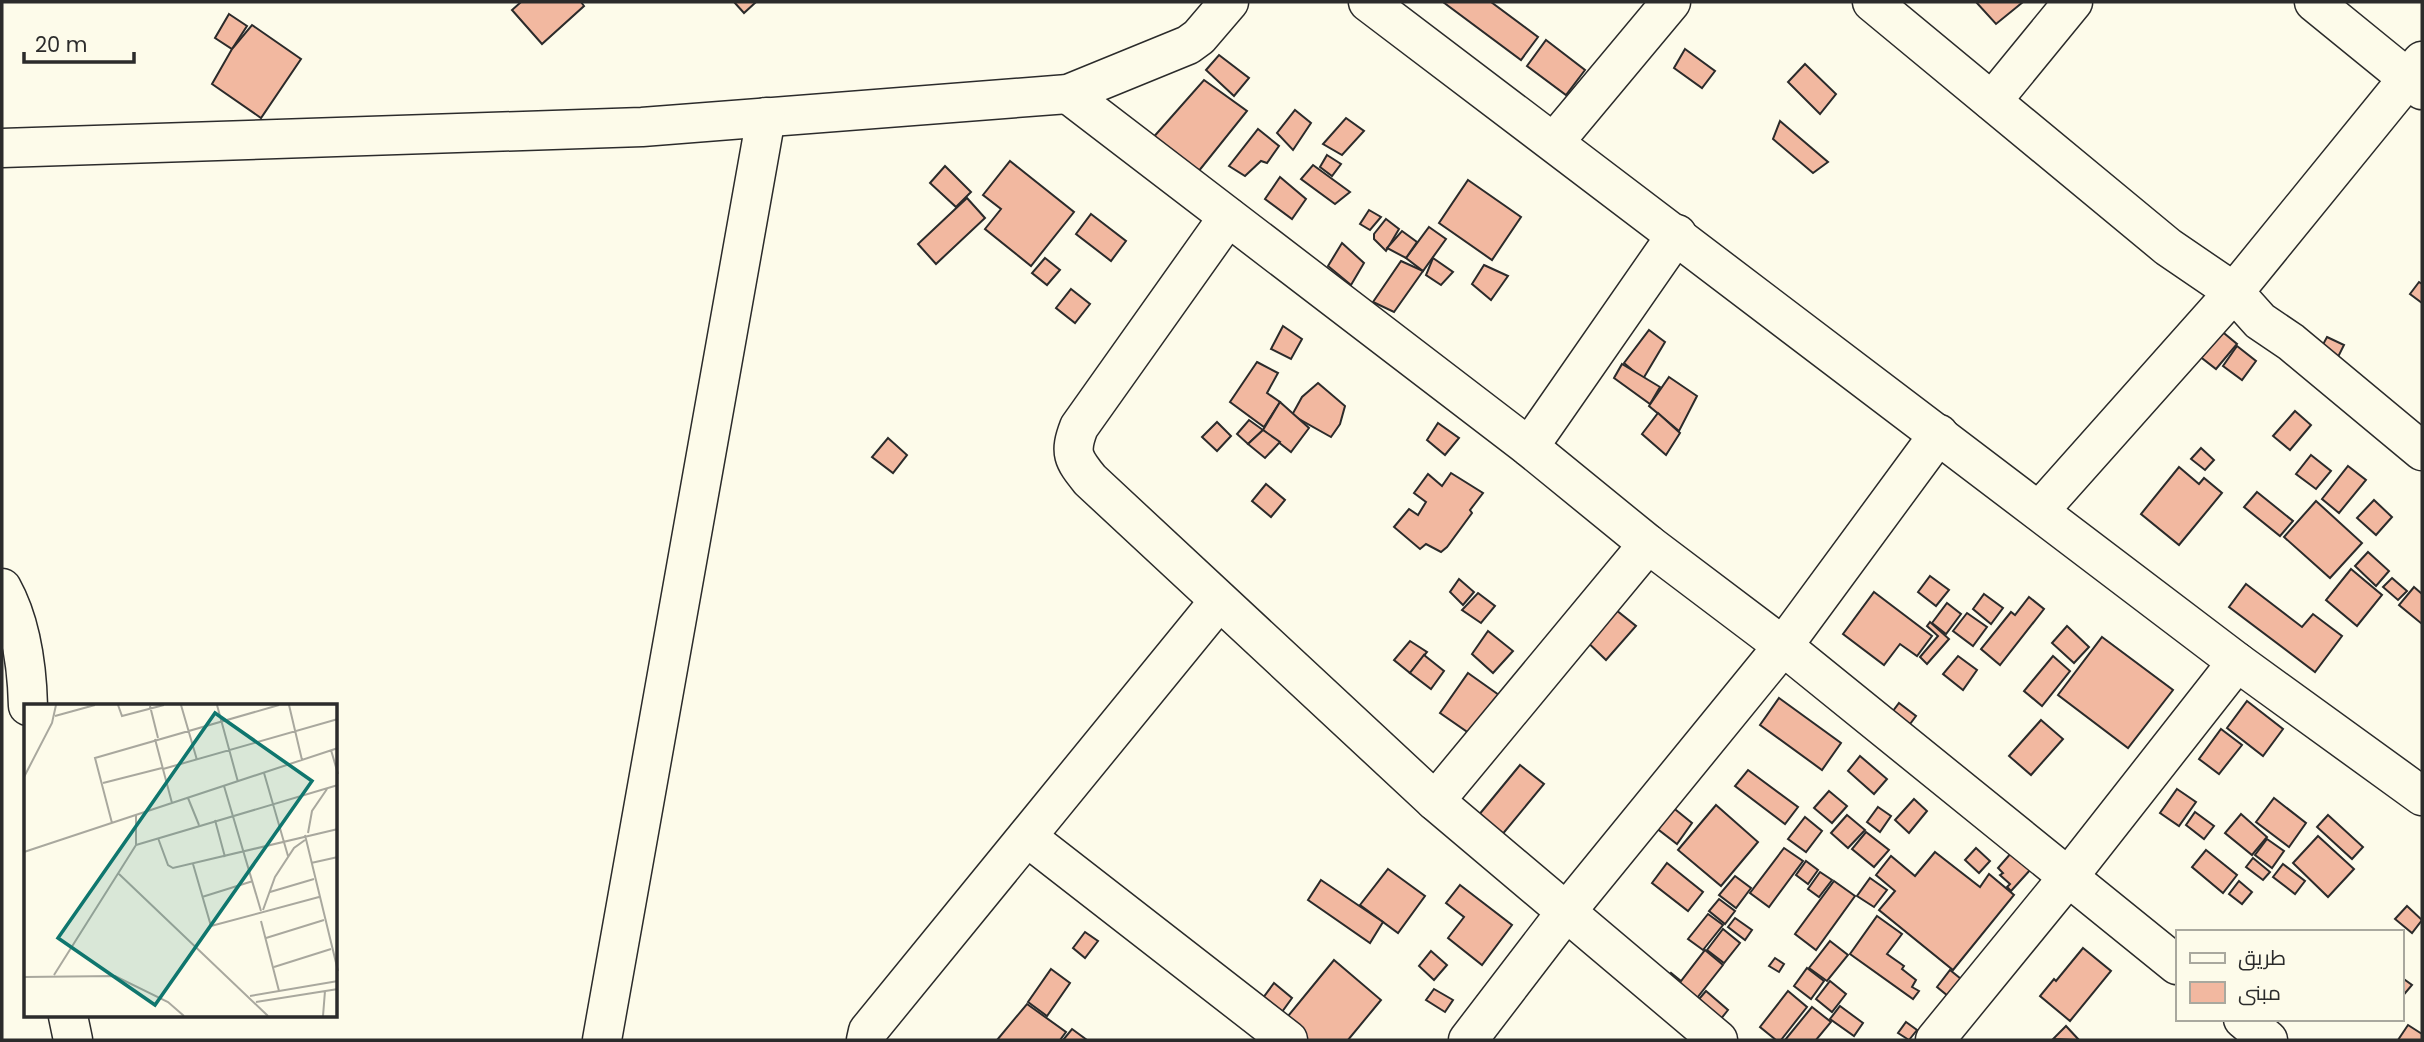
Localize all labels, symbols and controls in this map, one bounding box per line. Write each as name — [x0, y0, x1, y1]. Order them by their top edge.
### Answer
scale bar — [24, 21, 135, 65]
text: 20 m — [35, 30, 88, 59]
inset map — [24, 704, 338, 1018]
legend — [2176, 930, 2403, 1021]
text: طريق — [2238, 943, 2286, 972]
text: مبنى — [2238, 978, 2281, 1007]

